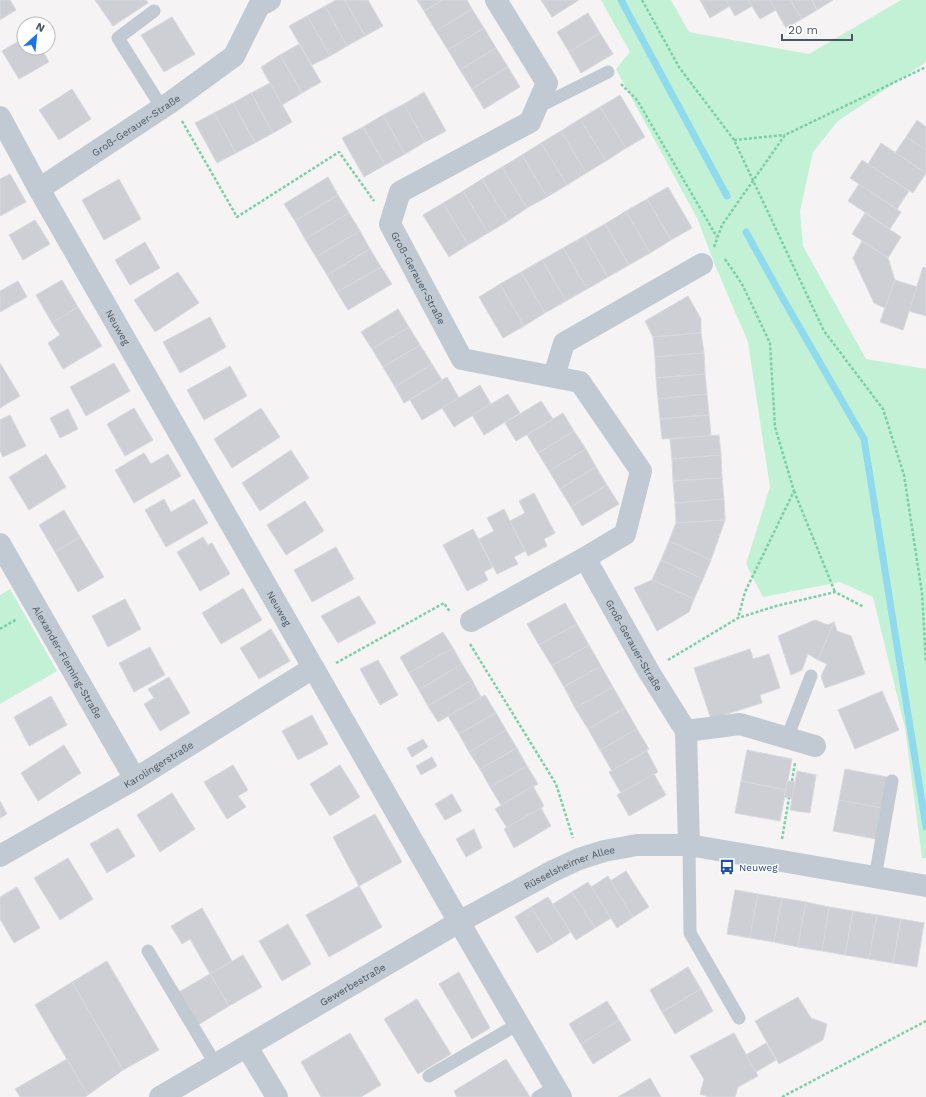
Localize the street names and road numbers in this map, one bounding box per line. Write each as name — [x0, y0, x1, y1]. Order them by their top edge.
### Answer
street label: Groß-Gerauer-Straße — [90, 92, 182, 158]
street label: Groß-Gerauer-Straße — [389, 229, 448, 326]
street label: Neuweg — [104, 308, 133, 347]
street label: Neuweg — [265, 589, 294, 628]
street label: Groß-Gerauer-Straße — [604, 597, 665, 693]
street label: Alexander-Fleming-Straße — [31, 603, 105, 721]
street label: Karolingerstraße — [121, 738, 195, 790]
street label: Rüsselsheimer Allee — [522, 844, 616, 891]
street label: Gewerbestraße — [318, 961, 387, 1008]

